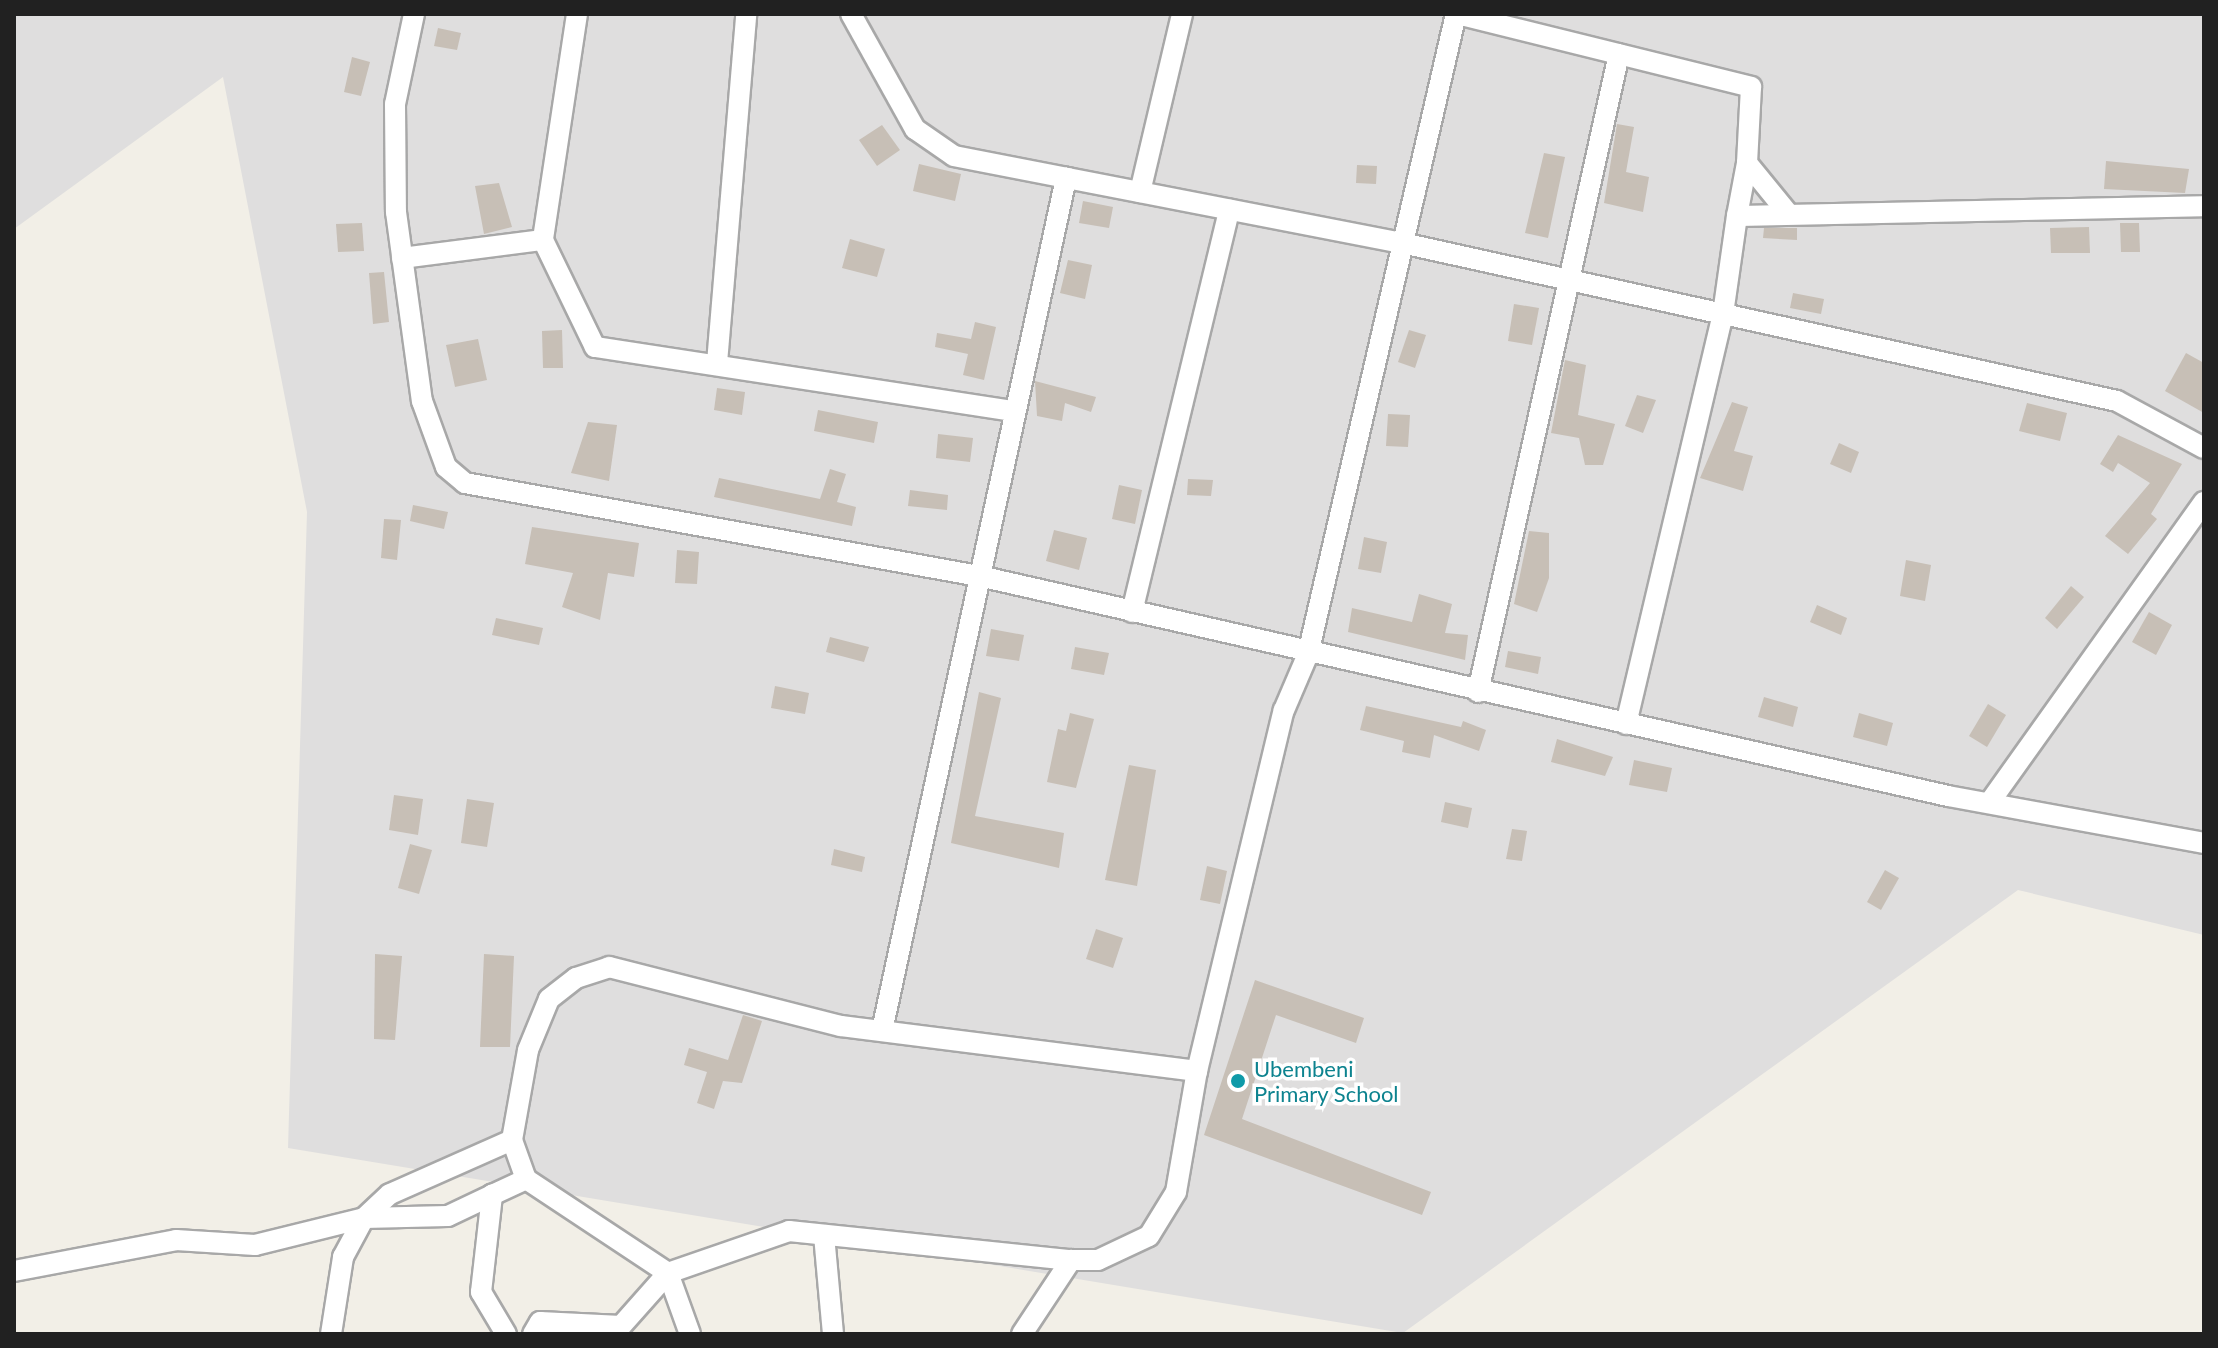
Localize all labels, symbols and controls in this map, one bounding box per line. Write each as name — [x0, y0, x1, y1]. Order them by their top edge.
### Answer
place label: Ubembeni Primary School — [1254, 1055, 1399, 1106]
marker: Ubembeni Primary School — [1229, 1072, 1247, 1090]

